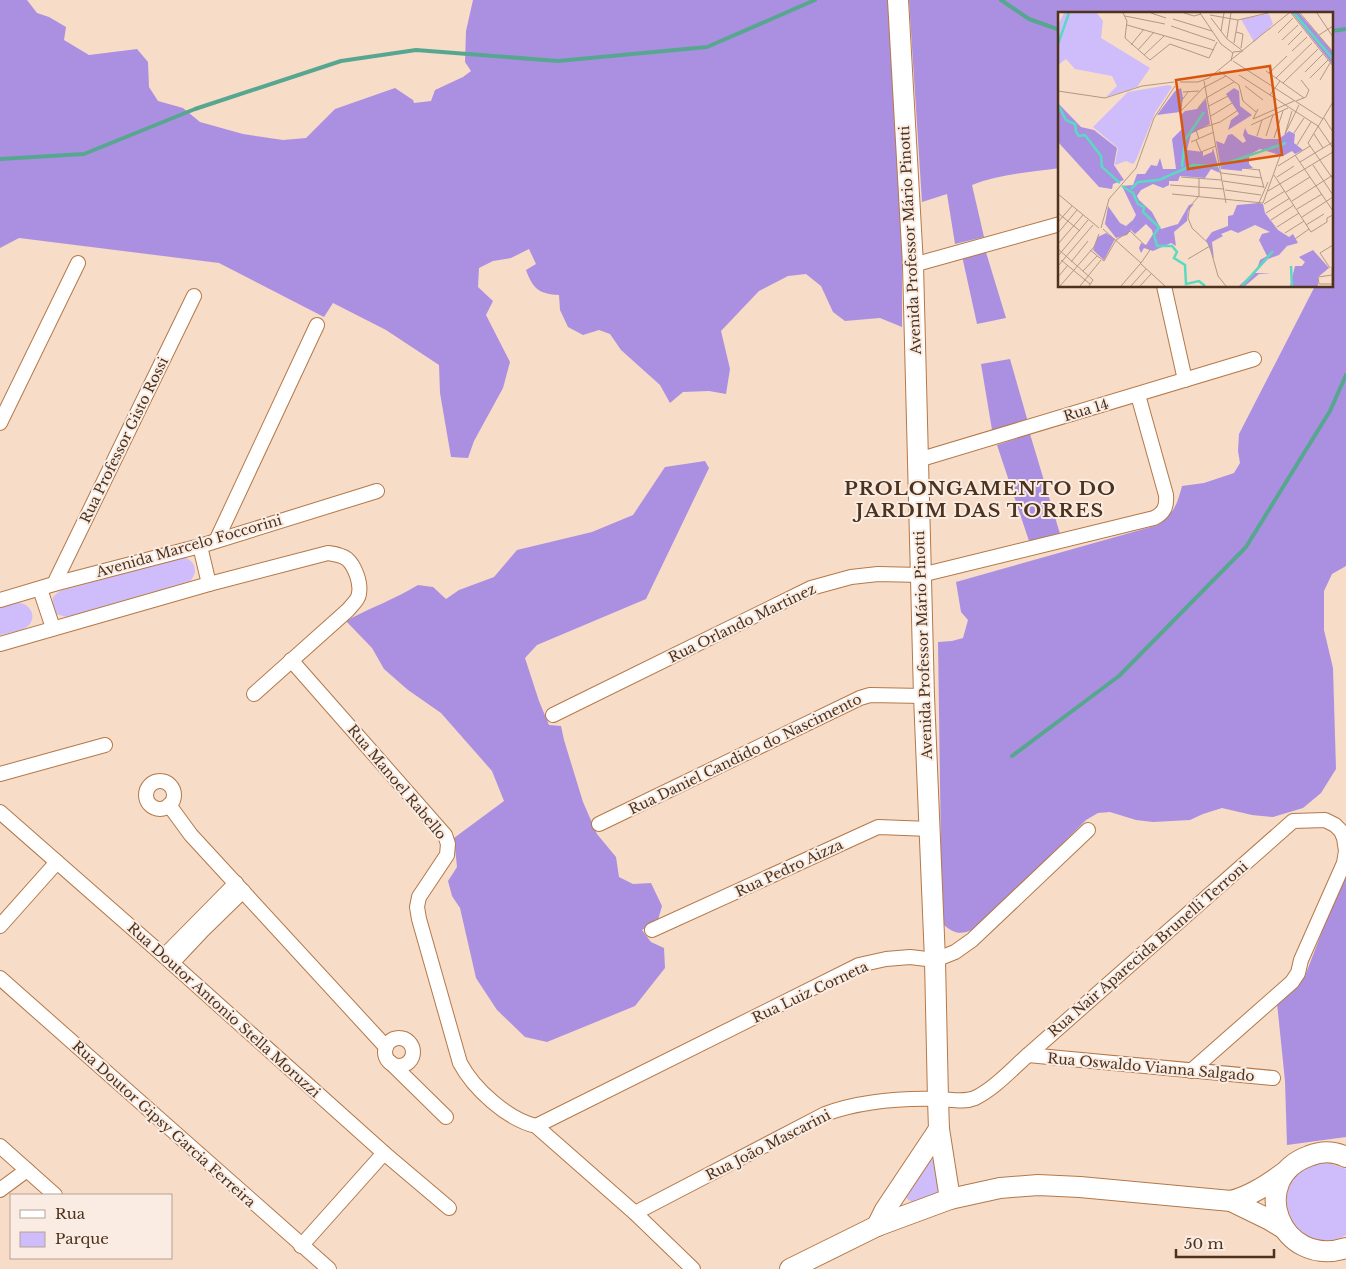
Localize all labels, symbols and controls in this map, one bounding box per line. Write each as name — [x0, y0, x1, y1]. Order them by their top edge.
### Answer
inset map — [1058, 12, 1334, 288]
street label: Avenida Professor Mário Pinotti — [895, 125, 925, 356]
street label: Rua Professor Gisto Rossi — [76, 354, 172, 526]
street label: Rua 14 — [1061, 395, 1111, 425]
district label: PROLONGAMENTO DO JARDIM DAS TORRES — [844, 477, 1116, 522]
street label: Avenida Marcelo Foccorini — [93, 511, 284, 581]
street label: Avenida Professor Mário Pinotti — [910, 530, 936, 761]
street label: Rua Orlando Martinez — [665, 579, 819, 667]
street label: Rua Daniel Candido do Nascimento — [626, 690, 864, 818]
street label: Rua Manoel Rabello — [344, 721, 450, 843]
street label: Rua Pedro Aizza — [732, 835, 846, 901]
street label: Rua Nair Aparecida Brunelli Terroni — [1044, 857, 1252, 1041]
street label: Rua Doutor Antonio Stella Moruzzi — [124, 919, 324, 1102]
street label: Rua Luiz Corneta — [749, 957, 871, 1027]
street label: Rua Doutor Gipsy Garcia Ferreira — [69, 1037, 260, 1211]
street label: Rua Oswaldo Vianna Salgado — [1047, 1049, 1255, 1085]
street label: Rua João Mascarini — [703, 1106, 834, 1184]
legend — [10, 1194, 172, 1259]
text: Rua — [55, 1204, 86, 1223]
scale bar — [1176, 1226, 1274, 1258]
text: Parque — [55, 1229, 109, 1248]
text: 50 m — [1184, 1234, 1224, 1253]

